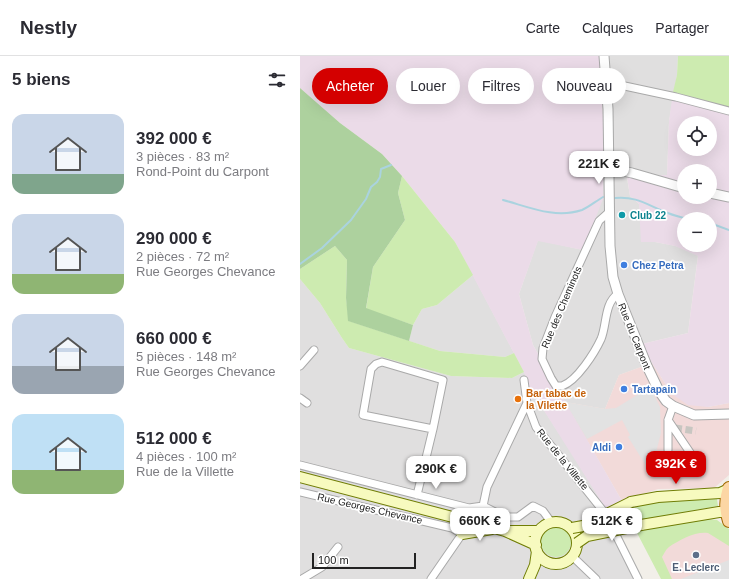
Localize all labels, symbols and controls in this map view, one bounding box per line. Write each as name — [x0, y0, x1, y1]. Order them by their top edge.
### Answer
text: Nestly — [20, 17, 77, 38]
text: Carte — [526, 20, 560, 36]
text: Calques — [582, 20, 633, 36]
text: Partager — [655, 20, 709, 36]
chip: Acheter — [312, 68, 388, 104]
chip: Louer — [396, 68, 460, 104]
chip: Filtres — [468, 68, 534, 104]
chip: Nouveau — [542, 68, 626, 104]
icon: filters — [266, 69, 288, 91]
text: 5 biens — [12, 70, 71, 89]
map controls — [677, 116, 717, 252]
button: locate — [677, 116, 717, 156]
text: 392 000 € — [136, 129, 212, 148]
icon: home — [44, 130, 92, 178]
text: 3 pièces · 83 m² — [136, 149, 229, 164]
pin: 221K € — [566, 151, 632, 185]
text: 221K € — [578, 156, 620, 171]
text: Rond-Point du Carpont — [136, 164, 269, 179]
button: + — [677, 164, 717, 204]
marker: Club 22 — [617, 210, 627, 220]
place label: Club 22 — [630, 210, 667, 221]
button: − — [677, 212, 717, 252]
text: 290 000 € — [136, 229, 212, 248]
icon: home — [44, 230, 92, 278]
text: 2 pièces · 72 m² — [136, 249, 229, 264]
marker: Chez Petra — [619, 260, 629, 270]
place label: Chez Petra — [632, 260, 684, 271]
text: Rue Georges Chevance — [136, 264, 275, 279]
street label: Rue des Cheminots — [539, 265, 584, 350]
street label: Rue du Carpont — [616, 301, 653, 371]
text: 660 000 € — [136, 329, 212, 348]
icon: home — [44, 330, 92, 378]
text: 5 pièces · 148 m² — [136, 349, 236, 364]
text: Rue Georges Chevance — [136, 364, 275, 379]
marker: Tartapain — [619, 384, 629, 394]
place label: Tartapain — [632, 384, 676, 395]
place label: Bar tabac de la Vilette — [526, 388, 586, 411]
marker: Bar tabac de la Vilette — [513, 394, 523, 404]
street label: Rue de la Villette — [535, 427, 591, 492]
text: 512 000 € — [136, 429, 212, 448]
icon: home — [44, 430, 92, 478]
place label: Aldi — [592, 442, 611, 453]
marker: Aldi — [614, 442, 624, 452]
text: 4 pièces · 100 m² — [136, 449, 236, 464]
pin: 392K € — [643, 451, 709, 485]
pin: 290K € — [403, 456, 469, 490]
text: 392K € — [655, 456, 697, 471]
text: 290K € — [415, 461, 457, 476]
text: Rue de la Villette — [136, 464, 234, 479]
street label: Rue Georges Chevance — [316, 491, 424, 526]
pin: 660K € — [447, 508, 513, 542]
pin: 512K € — [579, 508, 645, 542]
text: 660K € — [459, 513, 501, 528]
text: 512K € — [591, 513, 633, 528]
marker: E. Leclerc — [691, 550, 701, 560]
scale bar — [312, 551, 416, 570]
text: 100 m — [318, 554, 349, 566]
place label: E. Leclerc — [672, 562, 720, 573]

